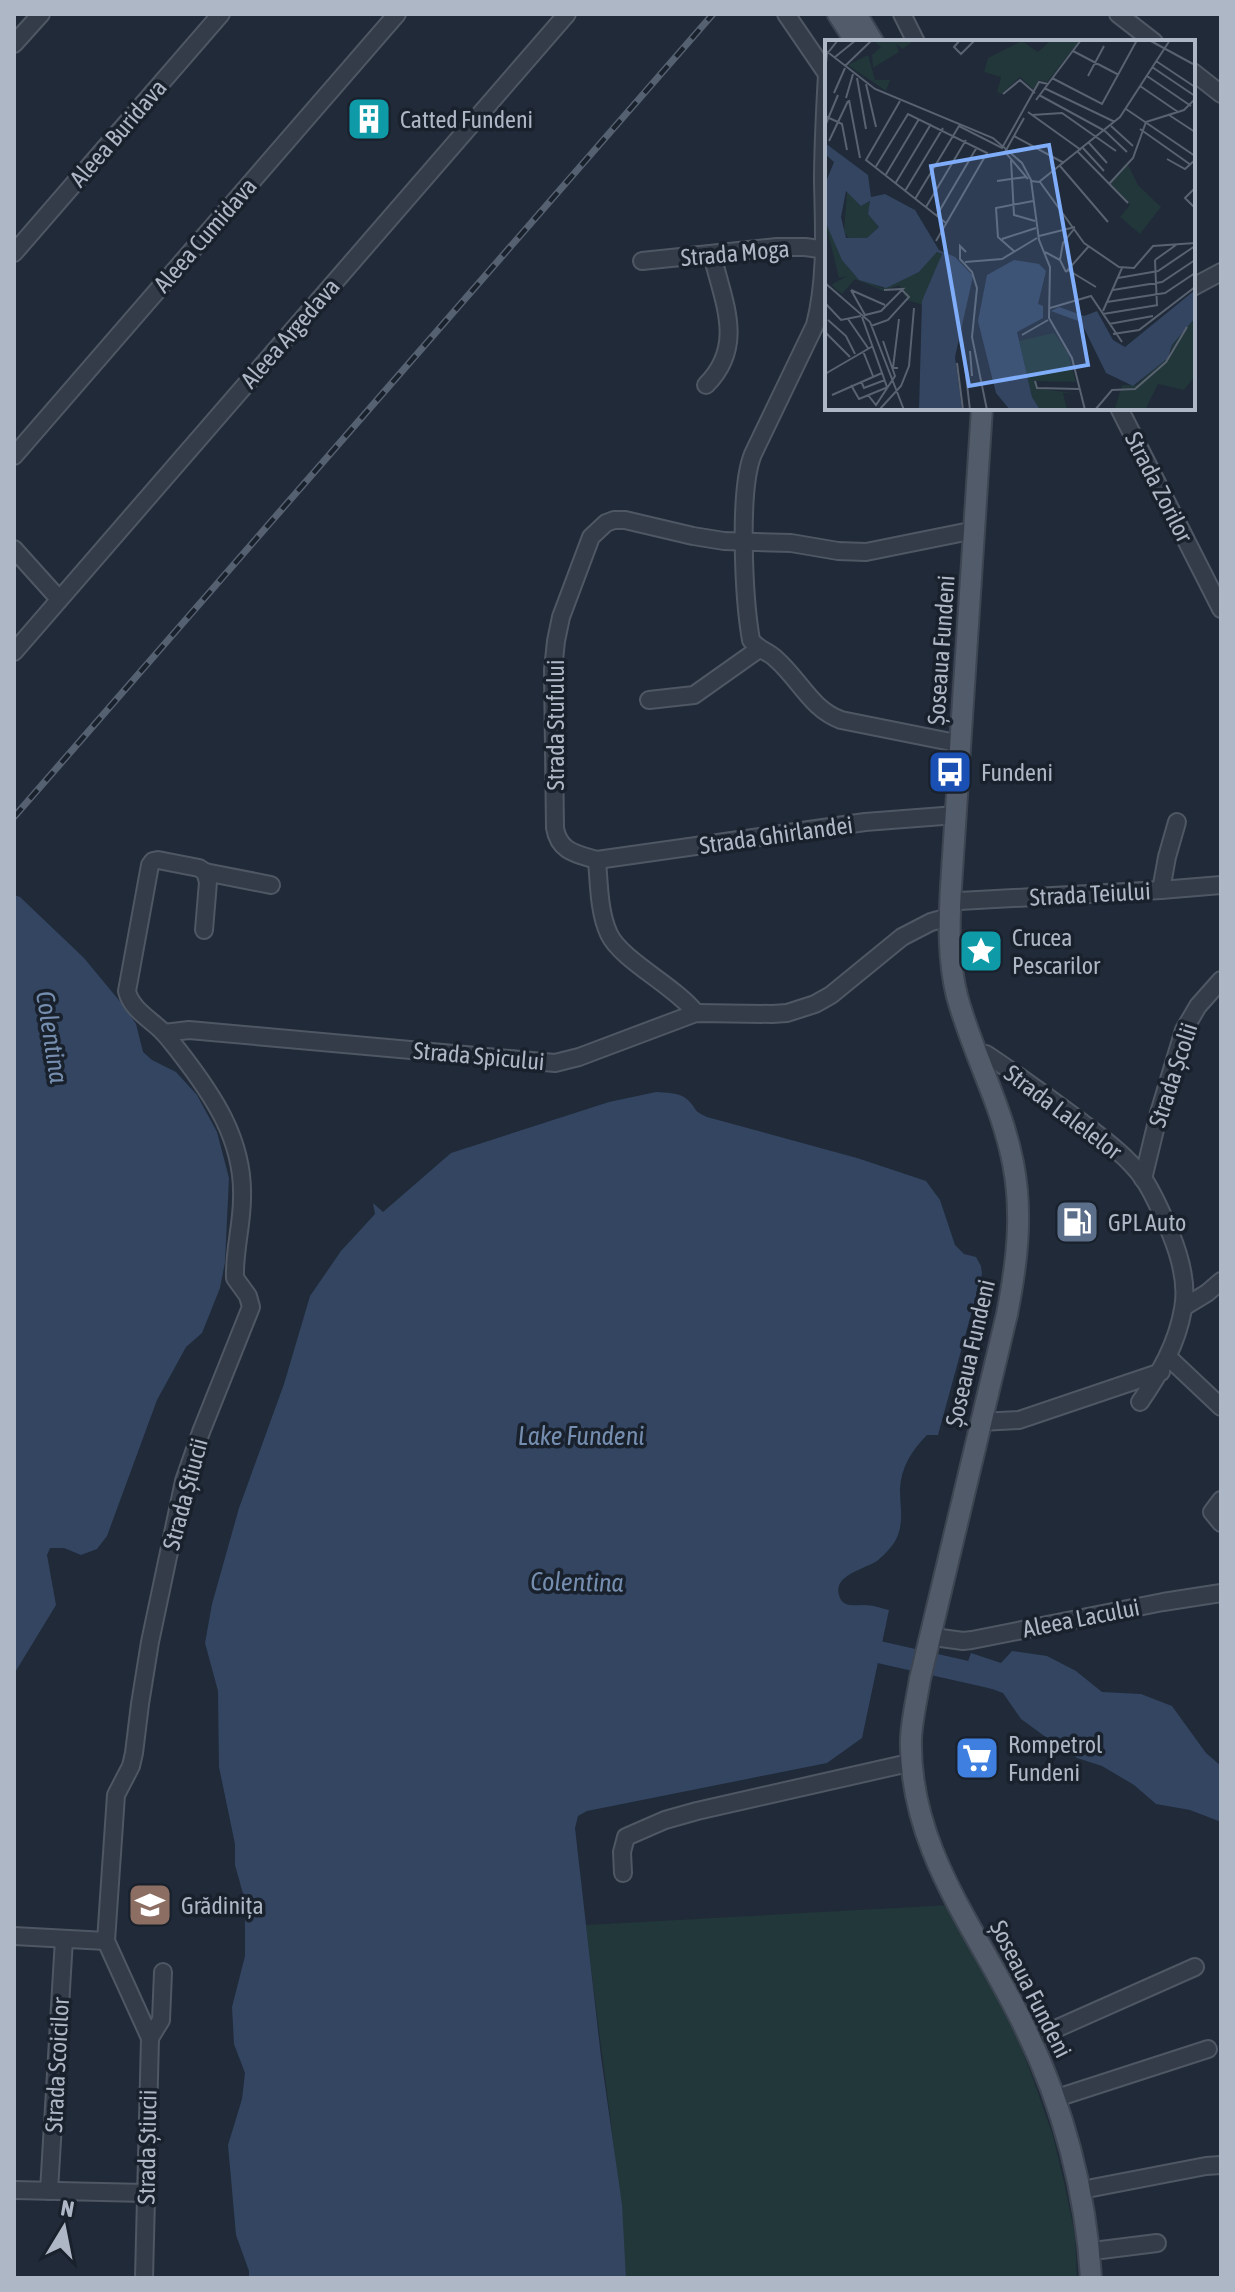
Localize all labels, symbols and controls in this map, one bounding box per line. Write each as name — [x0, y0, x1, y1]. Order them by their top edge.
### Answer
inset map — [825, 40, 1195, 410]
street label: Aleea Buridava — [64, 74, 172, 192]
building icon: Catted Fundeni — [345, 95, 393, 143]
place label: Catted Fundeni — [400, 106, 533, 133]
street label: Aleea Cumidava — [148, 172, 262, 298]
street label: Strada Moga — [680, 235, 790, 271]
street label: Aleea Argedava — [235, 273, 345, 393]
street label: Strada Zorilor — [1120, 428, 1199, 547]
street label: Șoseaua Fundeni — [922, 574, 960, 726]
street label: Strada Stufului — [542, 660, 569, 790]
bus stop icon: Fundeni — [926, 748, 974, 796]
place label: Fundeni — [981, 759, 1053, 786]
street label: Strada Ghirlandei — [698, 811, 854, 859]
street label: Strada Teiului — [1029, 877, 1151, 911]
place label: Crucea Pescarilor — [1012, 924, 1101, 979]
place icon: Crucea Pescarilor — [957, 927, 1005, 975]
water label: Colentina — [30, 989, 74, 1085]
street label: Strada Școlii — [1143, 1019, 1203, 1131]
street label: Strada Spicului — [412, 1037, 546, 1075]
street label: Strada Lalelelor — [999, 1059, 1128, 1165]
fuel station icon: GPL Auto — [1053, 1198, 1101, 1246]
place label: GPL Auto — [1108, 1209, 1186, 1236]
street label: Șoseaua Fundeni — [940, 1277, 1000, 1429]
water label: Lake Fundeni — [518, 1421, 644, 1451]
street label: Strada Știucii — [157, 1435, 213, 1553]
water label: Colentina — [530, 1566, 624, 1598]
street label: Aleea Lacului — [1020, 1593, 1142, 1643]
place label: Rompetrol Fundeni — [1008, 1731, 1103, 1786]
supermarket icon: Rompetrol Fundeni — [953, 1734, 1001, 1782]
school or university icon: Grădinița — [126, 1881, 174, 1929]
place label: Grădinița — [181, 1892, 264, 1919]
street label: Șoseaua Fundeni — [985, 1916, 1077, 2062]
street label: Strada Scoicilor — [40, 1996, 74, 2133]
street label: Strada Știucii — [133, 2089, 161, 2205]
north arrow — [24, 2188, 104, 2268]
text: N — [59, 2194, 76, 2222]

